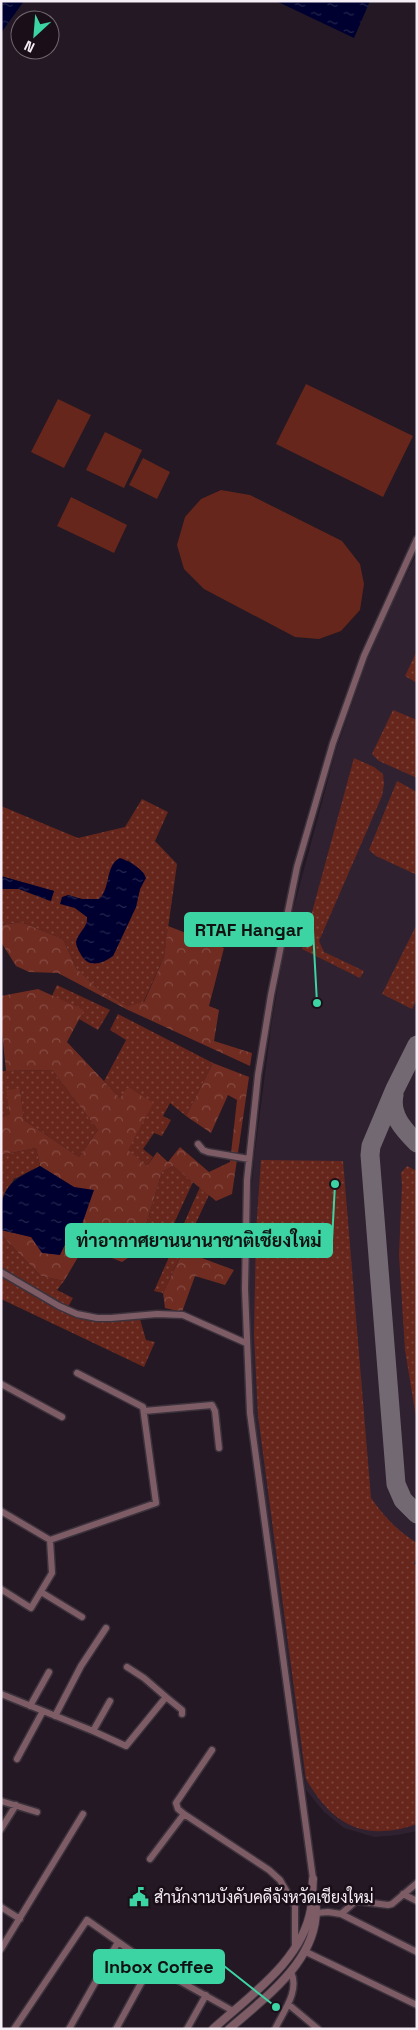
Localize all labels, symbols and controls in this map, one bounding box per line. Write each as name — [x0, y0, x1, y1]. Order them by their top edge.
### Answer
north arrow — [10, 10, 60, 60]
text: N — [21, 37, 37, 57]
callout: RTAF Hangar — [185, 913, 313, 946]
text: RTAF Hangar — [195, 918, 303, 941]
callout: ท่าอากาศยานนานาชาติเชียงใหม่ — [66, 1224, 332, 1257]
text: ท่าอากาศยานนานาชาติเชียงใหม่ — [76, 1228, 322, 1252]
public building icon: สำนักงานบังคับคดีจังหวัดเชียงใหม่ — [128, 1886, 150, 1908]
place label: สำนักงานบังคับคดีจังหวัดเชียงใหม่ — [154, 1886, 373, 1908]
callout: Inbox Coffee — [94, 1950, 224, 1983]
text: Inbox Coffee — [104, 1955, 214, 1978]

